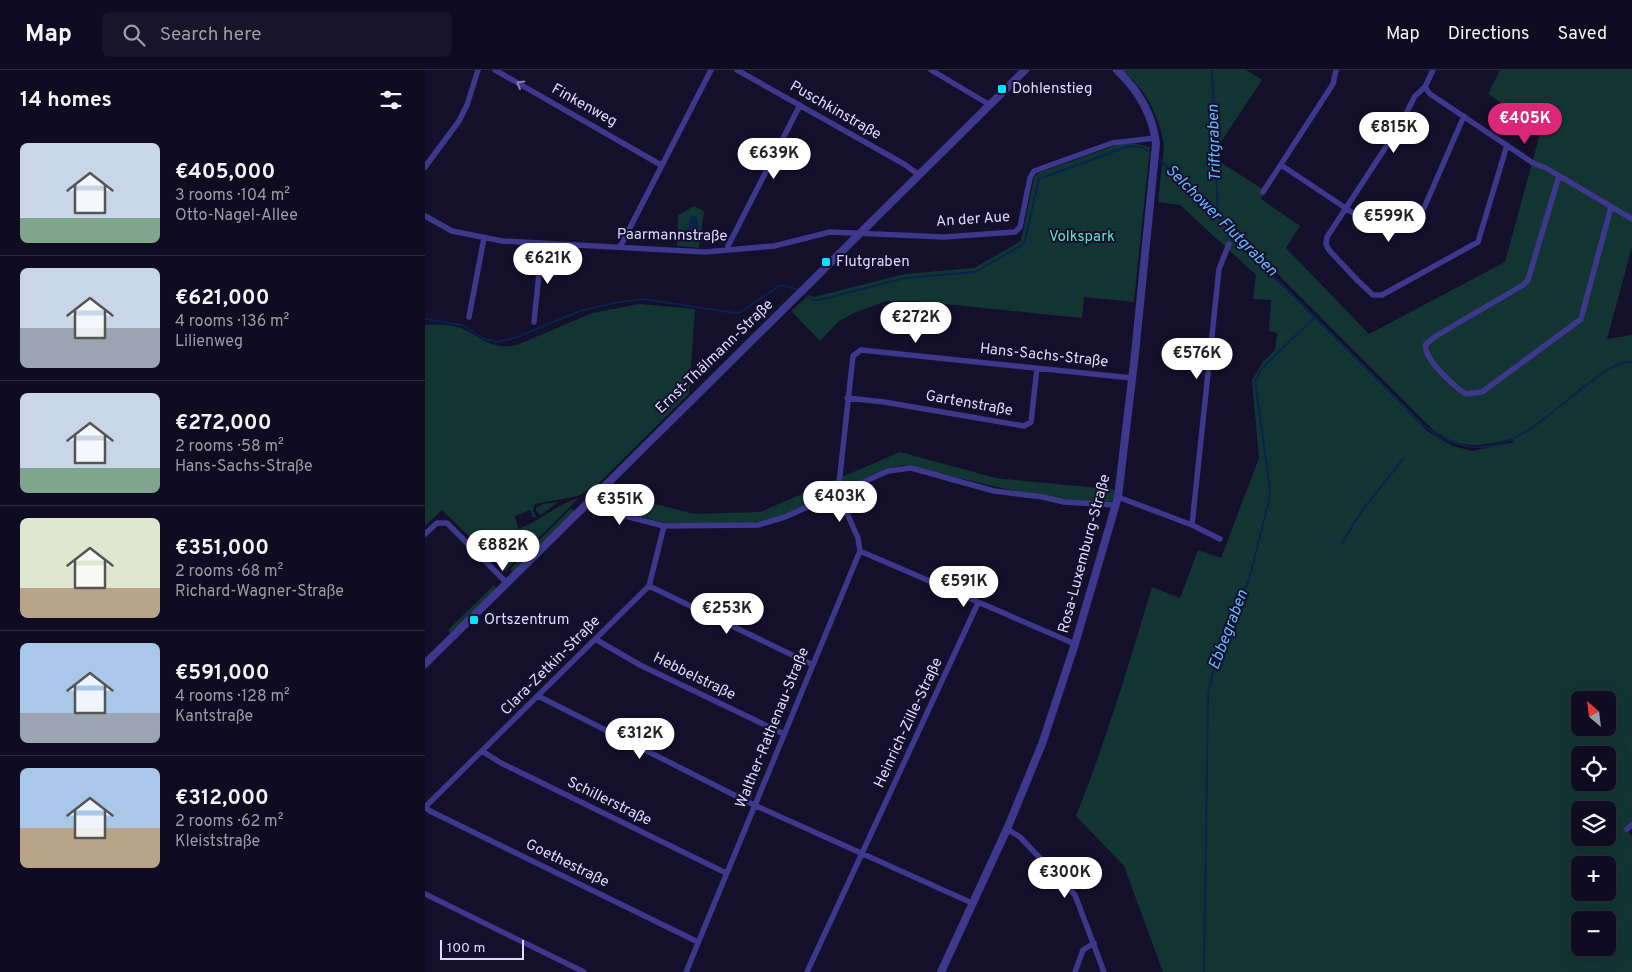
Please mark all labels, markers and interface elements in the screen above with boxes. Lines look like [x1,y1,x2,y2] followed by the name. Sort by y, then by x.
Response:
[102,12,452,57] search box
[25,20,72,50] text: Map
[120,21,148,49] icon: search
[160,23,261,47] text: Search here
[1386,23,1420,46] text: Map
[1448,23,1530,46] text: Directions
[1558,23,1607,46] text: Saved
[786,77,884,145] street label: Puschkinstraße
[516,80,525,90] one-way arrow
[548,80,620,132] street label: Finkenweg
[1012,80,1092,99] place label: Dohlenstieg
[996,83,1008,95] marker: Dohlenstieg
[377,86,405,114] icon: filters
[20,87,112,114] text: 14 homes
[1490,102,1560,145] pin: €405K
[1204,104,1226,182] water label: Triftgraben
[1499,109,1551,129] text: €405K
[1359,112,1429,154] pin: €815K
[1370,118,1418,138] text: €815K
[739,138,809,180] pin: €639K
[749,144,799,164] text: €639K
[175,159,275,186] text: €405,000
[1161,161,1281,281] water label: Selchower Flutgraben
[60,163,120,223] icon: home
[175,186,290,206] text: 3 rooms · 104 m²
[1354,200,1424,243] pin: €599K
[175,206,298,226] text: Otto-Nagel-Allee
[1364,207,1414,227] text: €599K
[935,208,1011,232] street label: An der Aue
[617,226,727,246] street label: Paarmannstraße
[1049,228,1115,247] park label: Volkspark
[513,242,583,285] pin: €621K
[524,249,572,269] text: €621K
[836,253,910,272] place label: Flutgraben
[820,256,832,268] marker: Flutgraben
[175,285,270,312] text: €621,000
[60,288,120,348] icon: home
[652,296,778,418] street label: Ernst-Thälmann-Straße
[881,302,951,344] pin: €272K
[891,308,941,328] text: €272K
[175,312,289,332] text: 4 rooms · 136 m²
[175,332,243,352] text: Lilienweg
[1162,338,1232,380] pin: €576K
[979,340,1109,372] street label: Hans-Sachs-Straße
[1173,344,1221,364] text: €576K
[924,387,1014,421] street label: Gartenstraße
[175,410,272,437] text: €272,000
[60,413,120,473] icon: home
[175,437,284,457] text: 2 rooms · 58 m²
[175,457,313,477] text: Hans-Sachs-Straße
[1055,472,1115,636] street label: Rosa-Luxemburg-Straße
[805,480,875,523] pin: €403K
[585,484,655,526] pin: €351K
[814,487,866,507] text: €403K
[596,490,644,510] text: €351K
[468,530,538,572] pin: €882K
[175,535,269,562] text: €351,000
[477,536,529,556] text: €882K
[60,538,120,598] icon: home
[175,562,283,582] text: 2 rooms · 68 m²
[929,566,999,608] pin: €591K
[940,572,988,592] text: €591K
[175,582,344,602] text: Richard-Wagner-Straße
[1205,587,1253,673] water label: Ebbegraben
[692,592,762,635] pin: €253K
[702,599,752,619] text: €253K
[484,611,569,630] place label: Ortszentrum
[497,612,605,720] street label: Clara-Zetkin-Straße
[468,614,480,626] marker: Ortszentrum
[732,645,814,811] street label: Walther-Rathenau-Straße
[650,649,738,705] street label: Hebbelstraße
[870,655,948,791] street label: Heinrich-Zille-Straße
[175,660,270,687] text: €591,000
[60,663,120,723] icon: home
[175,687,290,707] text: 4 rooms · 128 m²
[1571,691,1616,736] north arrow
[1571,691,1616,956] map controls
[175,707,253,727] text: Kantstraße
[605,718,675,760] pin: €312K
[616,724,664,744] text: €312K
[1571,746,1616,791] button: locate
[564,773,654,831] street label: Schillerstraße
[175,785,269,812] text: €312,000
[60,788,120,848] icon: home
[1571,801,1616,846] button: layers
[175,812,283,832] text: 2 rooms · 62 m²
[175,832,260,852] text: Kleiststraße
[522,836,612,892] street label: Goethestraße
[1030,856,1100,899] pin: €300K
[1571,856,1616,901] button: +
[1039,863,1091,883] text: €300K
[1571,911,1616,956] button: −
[440,937,524,960] scale bar
[447,940,485,957] text: 100 m

